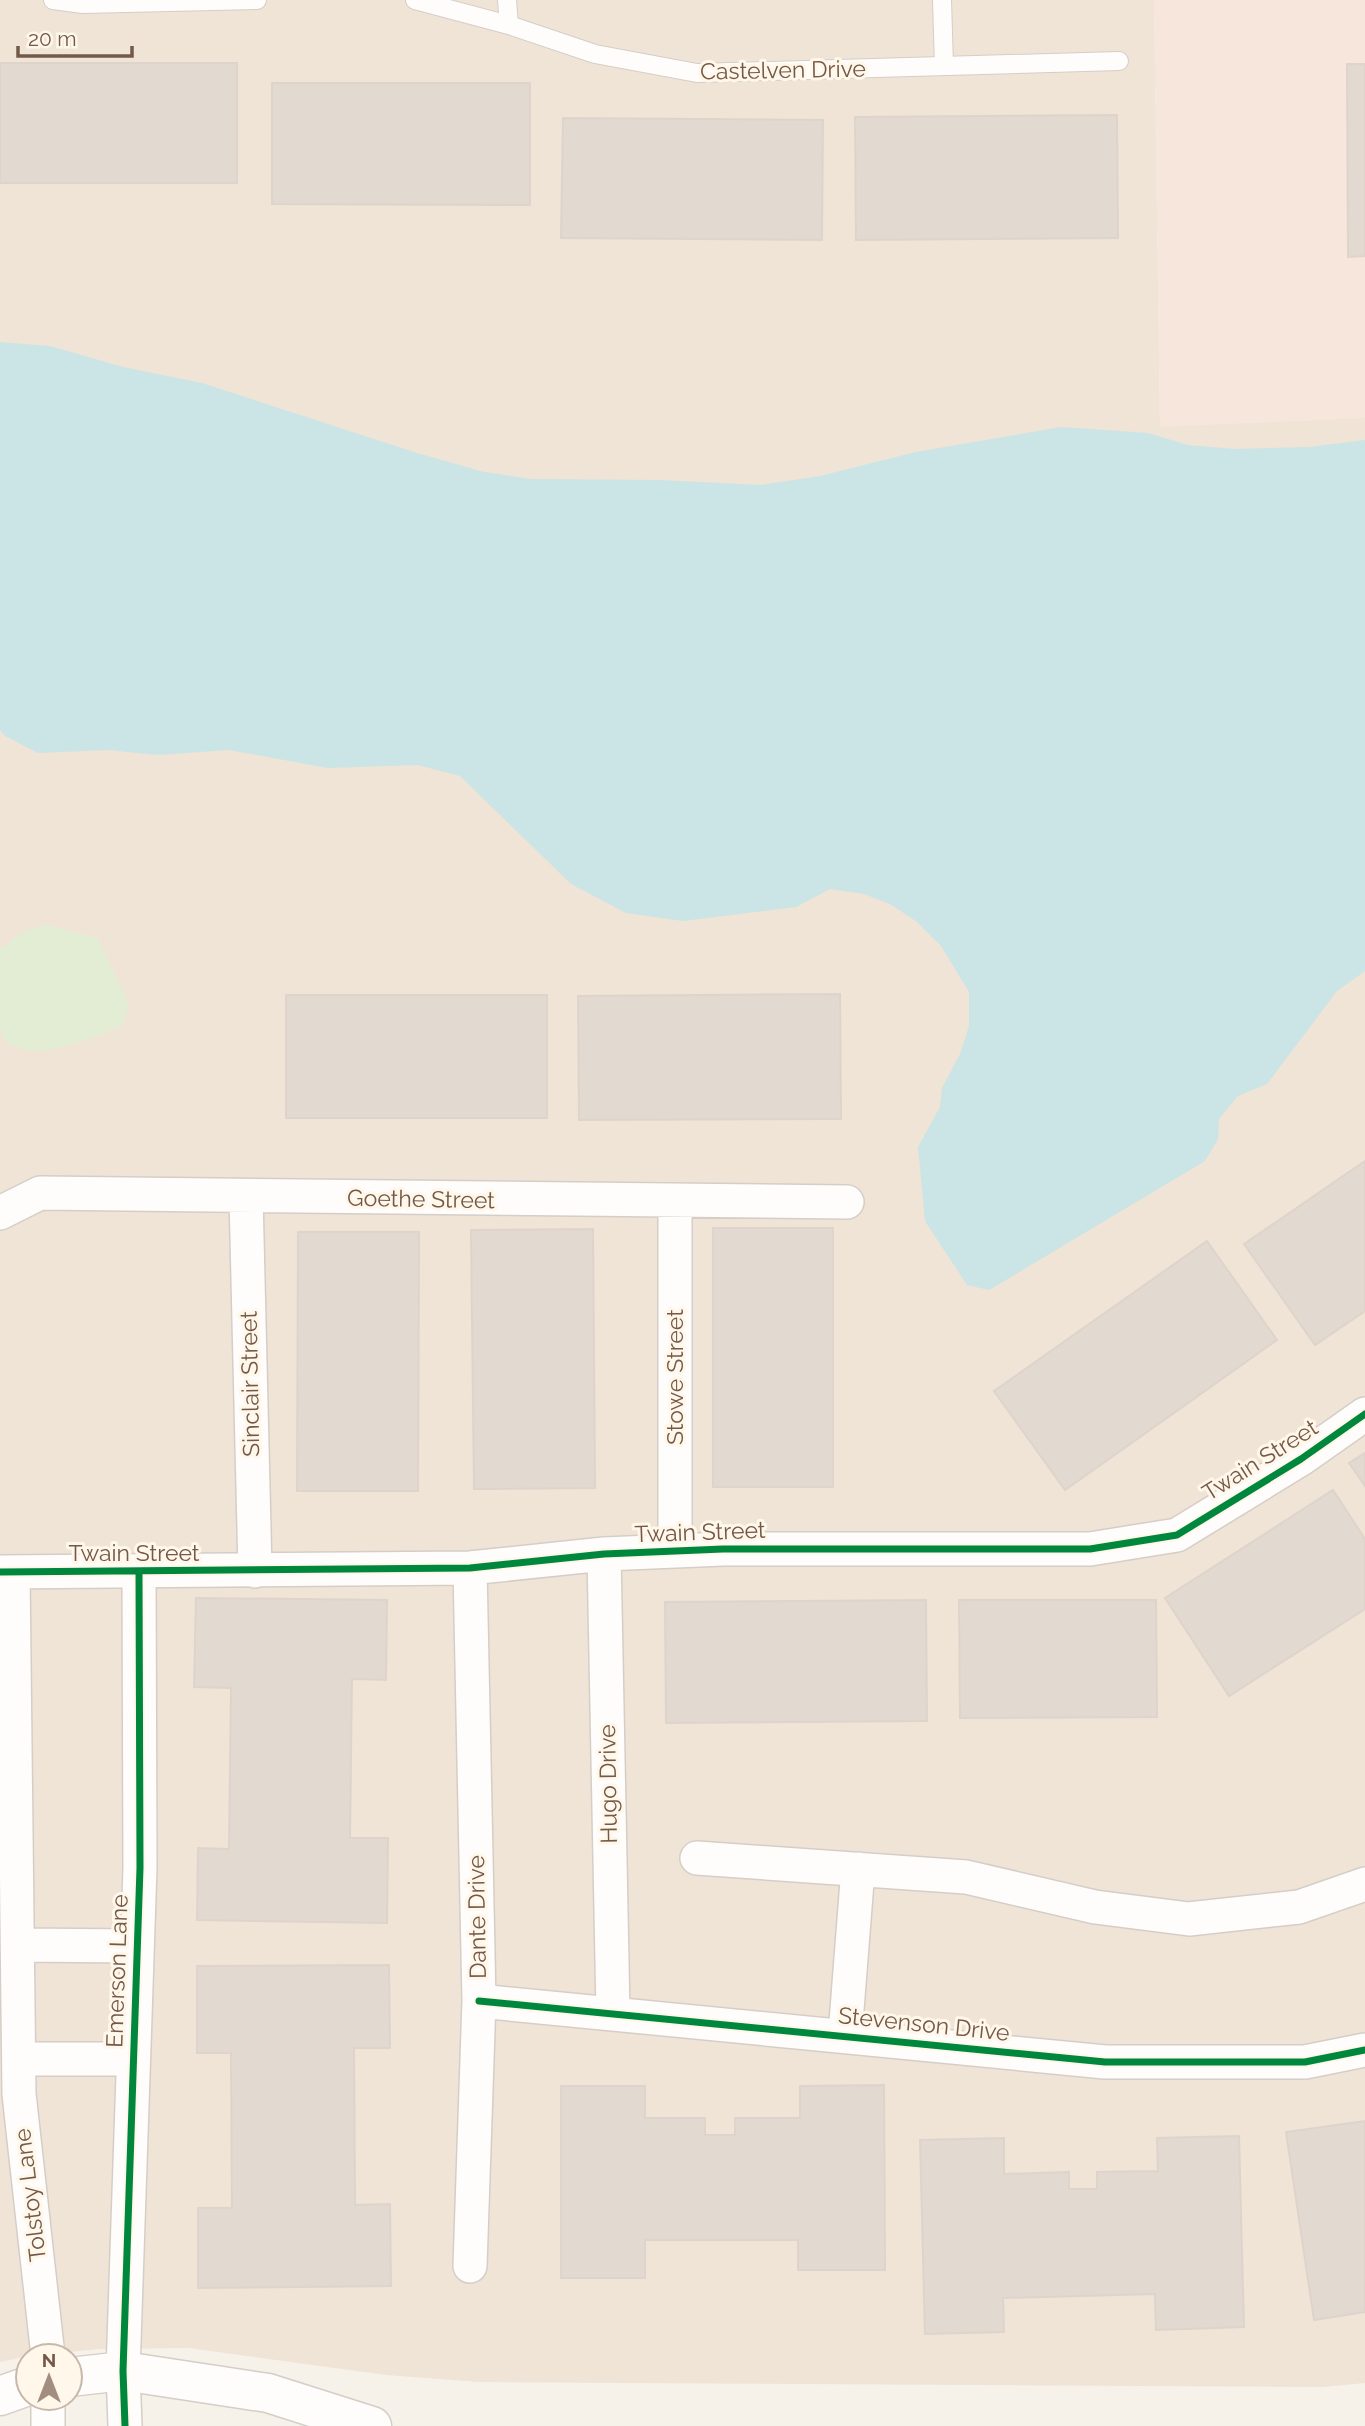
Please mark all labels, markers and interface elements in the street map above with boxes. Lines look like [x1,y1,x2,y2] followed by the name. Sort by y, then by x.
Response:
[18,14,131,58] scale bar
[28,26,76,51] text: 20 m
[700,55,866,84] street label: Castelven Drive
[347,1184,495,1213] street label: Goethe Street
[661,1309,688,1445] street label: Stowe Street
[235,1310,264,1457] street label: Sinclair Street
[1197,1413,1323,1506] street label: Twain Street
[634,1516,766,1547] street label: Twain Street
[68,1539,200,1566] street label: Twain Street
[593,1724,622,1844] street label: Hugo Drive
[462,1855,491,1979] street label: Dante Drive
[100,1894,133,2048] street label: Emerson Lane
[837,2001,1011,2046] street label: Stevenson Drive
[8,2127,51,2263] street label: Tolstoy Lane
[14,2342,84,2412] north arrow
[42,2349,56,2371] text: N

